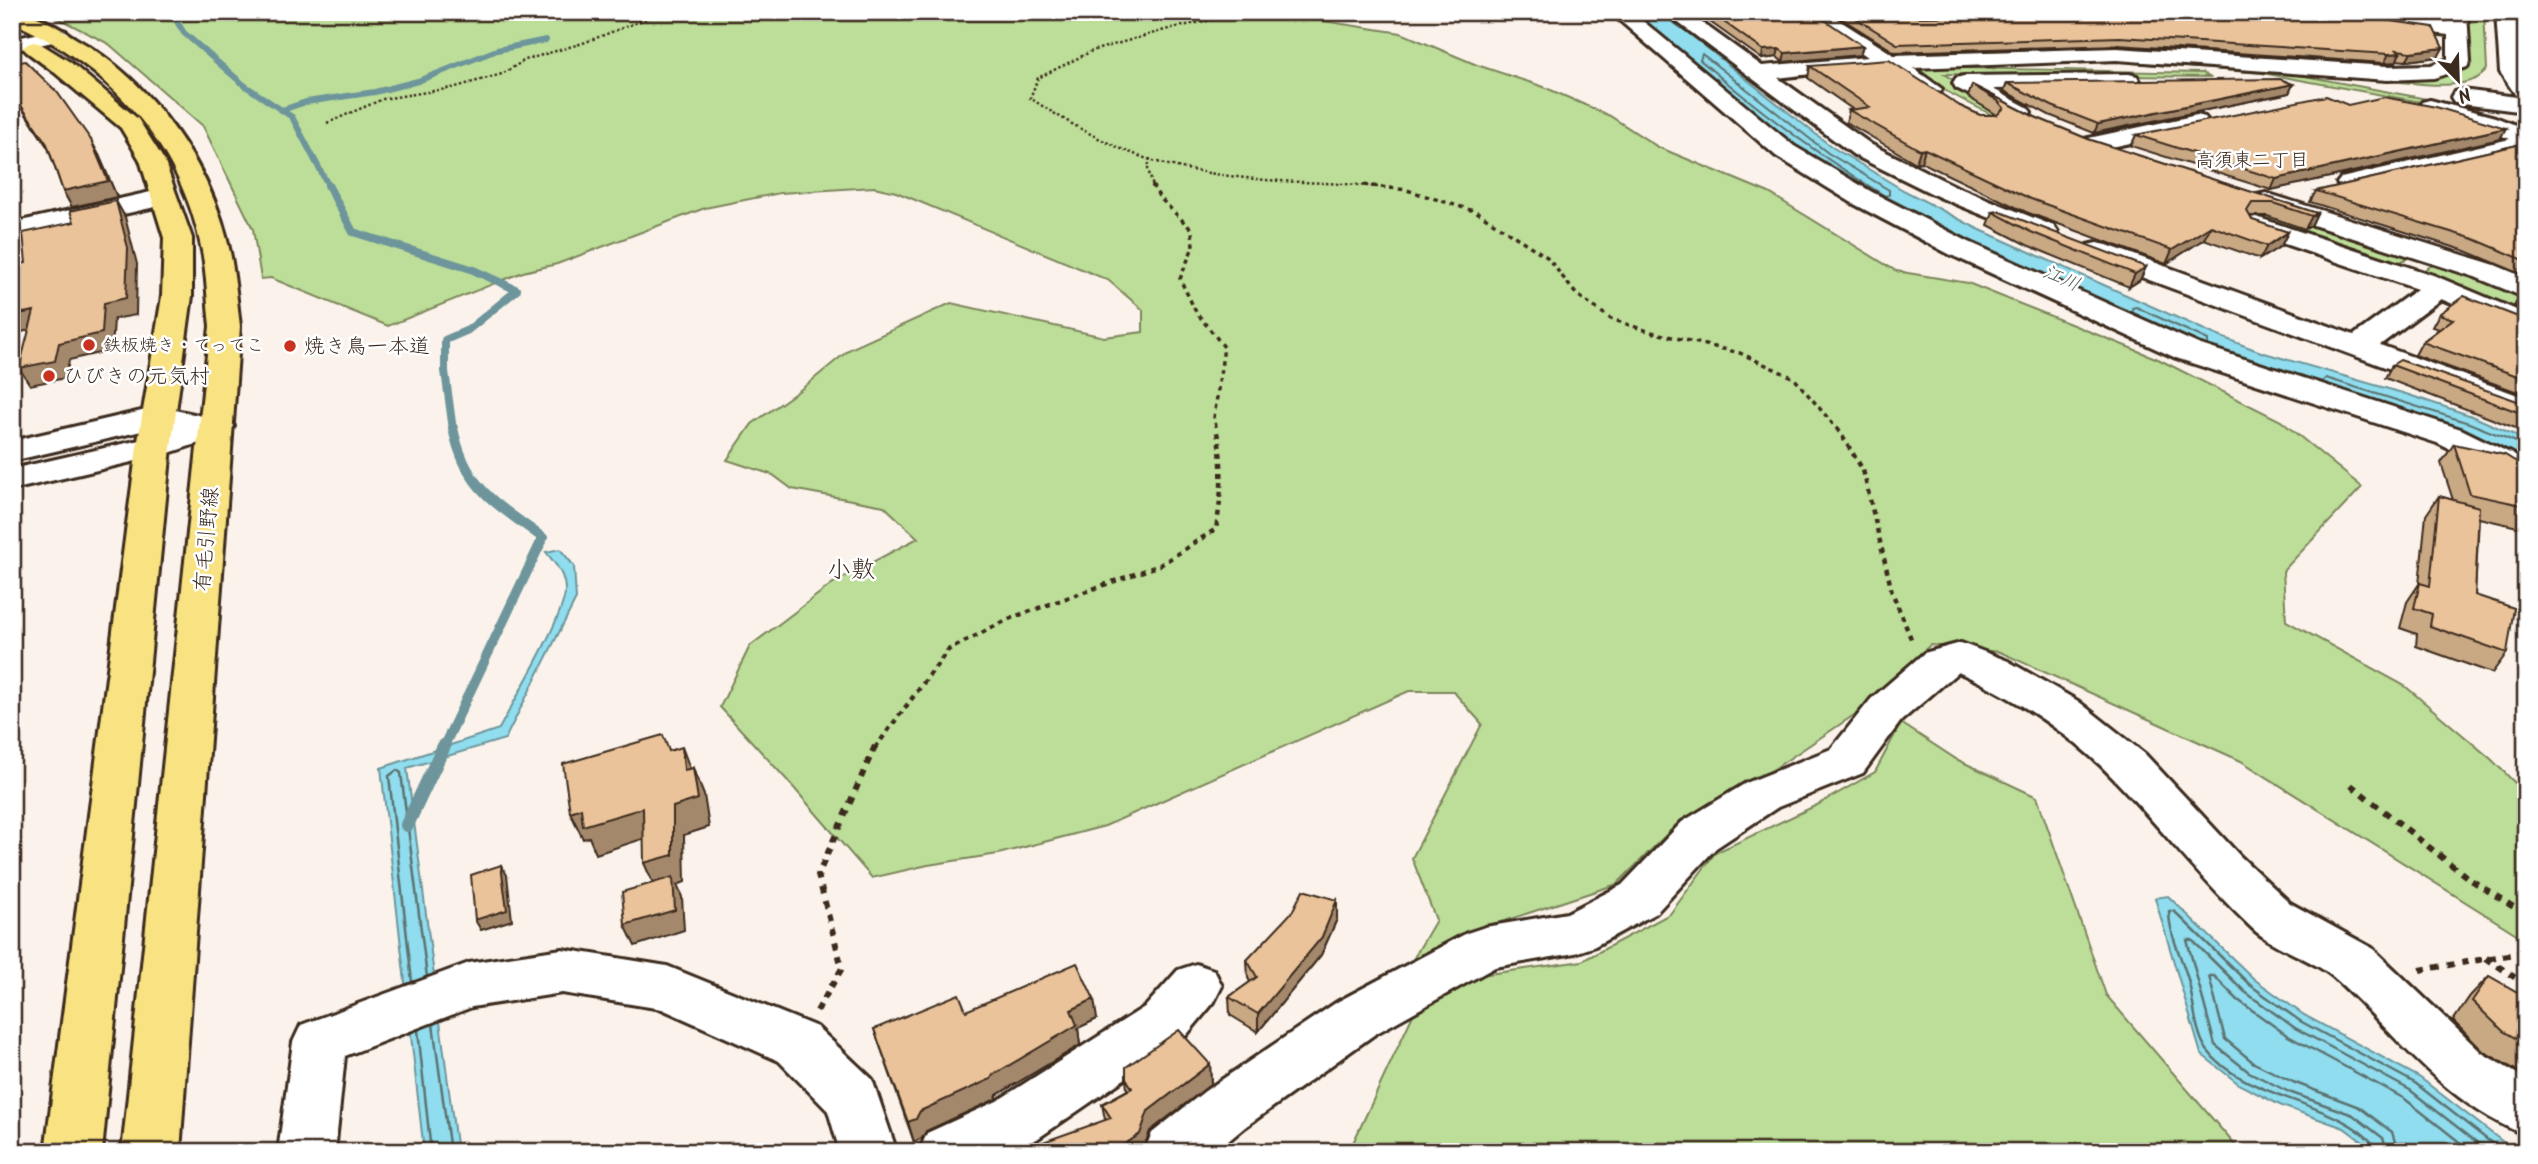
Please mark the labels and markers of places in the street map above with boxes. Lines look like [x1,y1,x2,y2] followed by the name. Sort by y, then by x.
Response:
[304,331,430,364] place label: 焼き鳥一本道
[103,332,264,361] place label: 鉄板焼き・てってこ
[81,337,97,353] marker: 鉄板焼き・てってこ
[282,338,298,354] marker: 焼き鳥一本道
[63,361,210,394] place label: ひびきの元気村
[41,368,57,384] marker: ひびきの元気村

